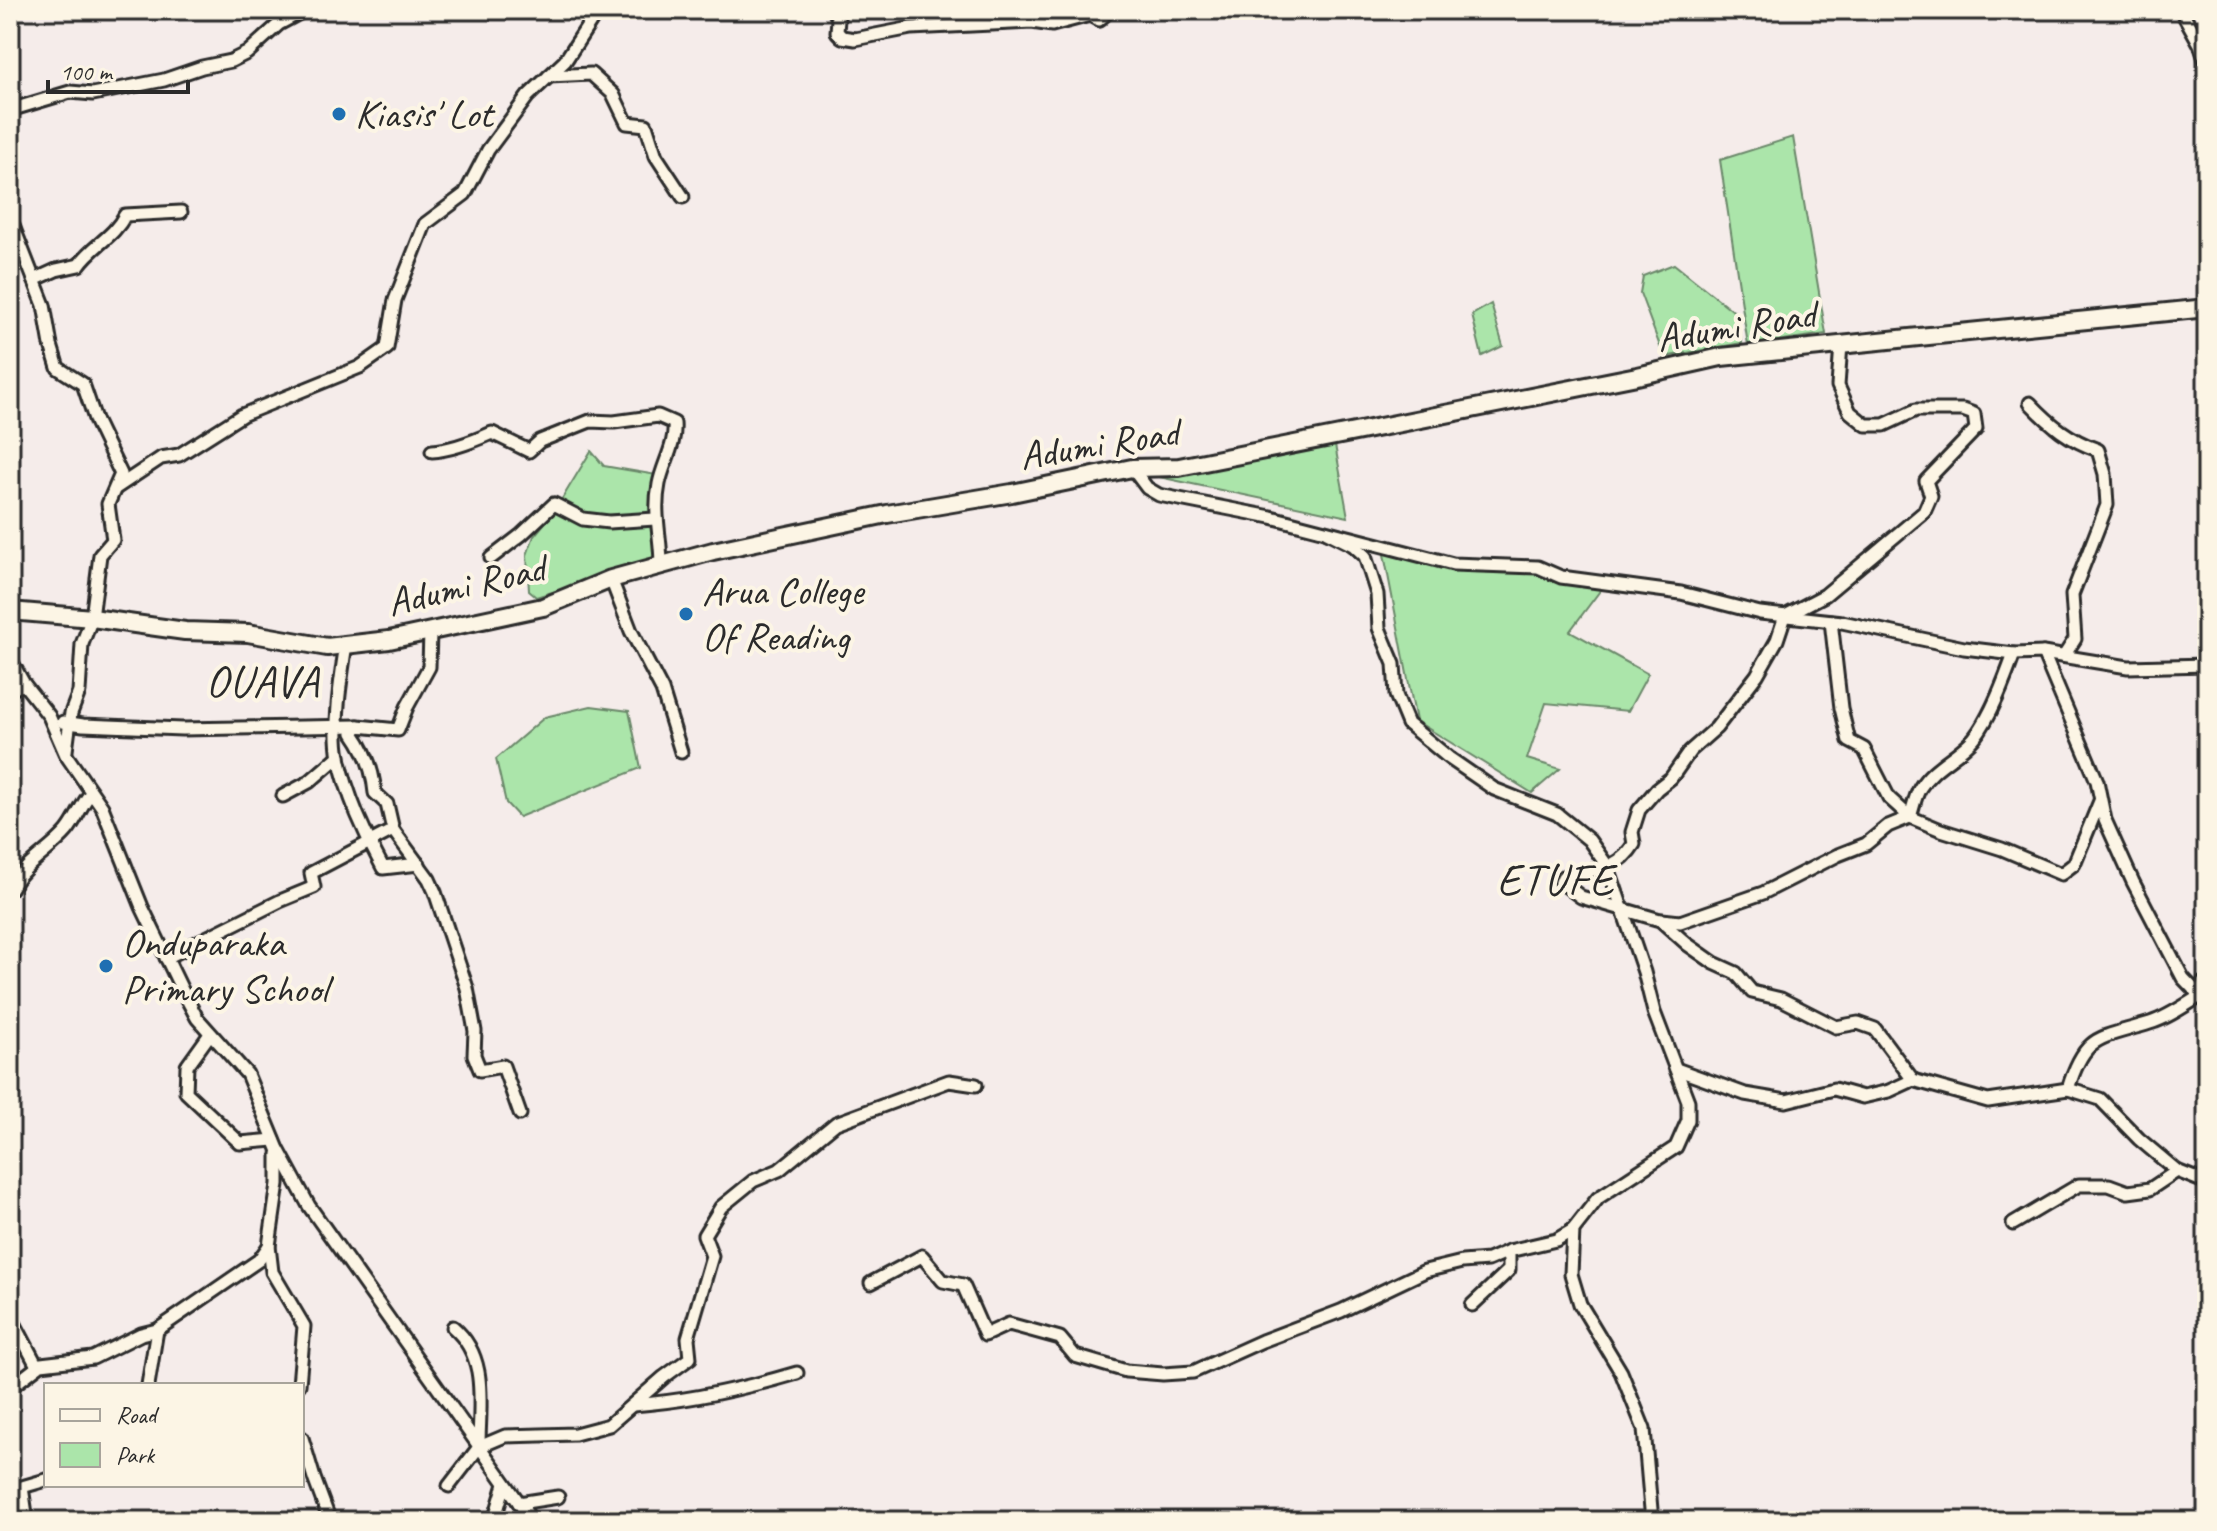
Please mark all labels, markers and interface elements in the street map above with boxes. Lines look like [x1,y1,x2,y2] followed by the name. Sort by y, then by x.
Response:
[48,44,188,94] scale bar
[60,57,114,87] text: 100 m
[355,89,496,139] place label: Kiasis' Lot
[330,105,348,123] marker: Kiasis' Lot
[1653,288,1824,363] street label: Adumi Road
[1016,406,1187,481] street label: Adumi Road
[382,541,555,627] street label: Adumi Road
[702,566,866,662] place label: Arua College Of Reading
[677,605,695,623] marker: Arua College Of Reading
[206,654,320,709] district label: OUAVA
[1497,852,1619,907] district label: ETUFE
[122,918,335,1014] place label: Onduparaka Primary School
[97,957,115,975] marker: Onduparaka Primary School
[44,1383,304,1487] legend
[116,1400,160,1430] text: Road
[116,1440,156,1470] text: Park

